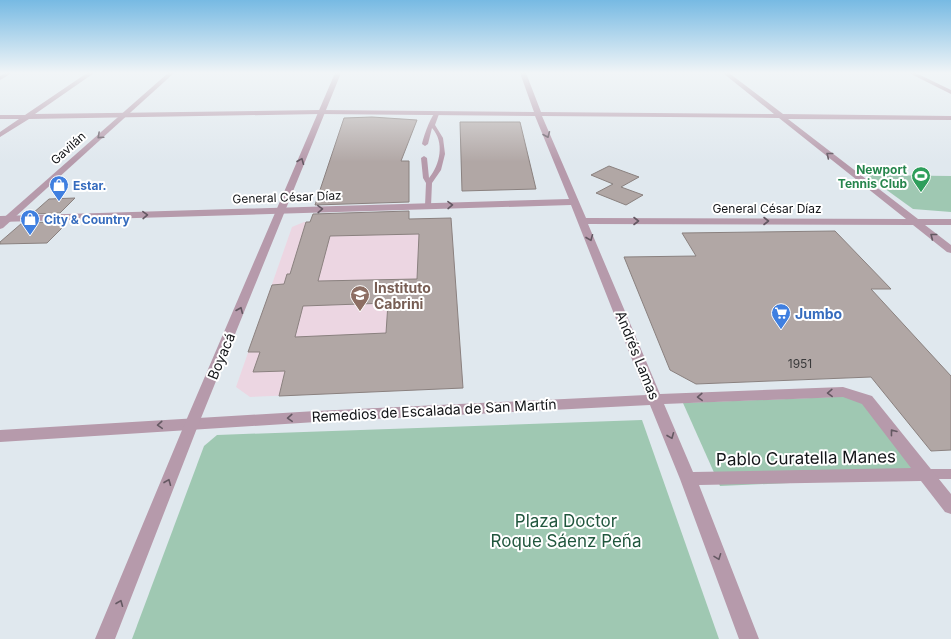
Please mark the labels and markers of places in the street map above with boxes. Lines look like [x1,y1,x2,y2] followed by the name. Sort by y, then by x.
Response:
[838,162,908,191] place label: Newport Tennis Club
[910,165,932,193] sports icon: Newport Tennis Club
[48,174,70,202] shop icon: Estar.
[73,178,107,193] place label: Estar.
[19,208,41,236] shop icon: City & Country
[44,212,130,227] place label: City & Country
[374,279,431,312] place label: Instituto Cabrini
[349,284,371,312] school or university icon: Instituto Cabrini
[770,302,792,330] supermarket icon: Jumbo
[795,305,843,322] place label: Jumbo

